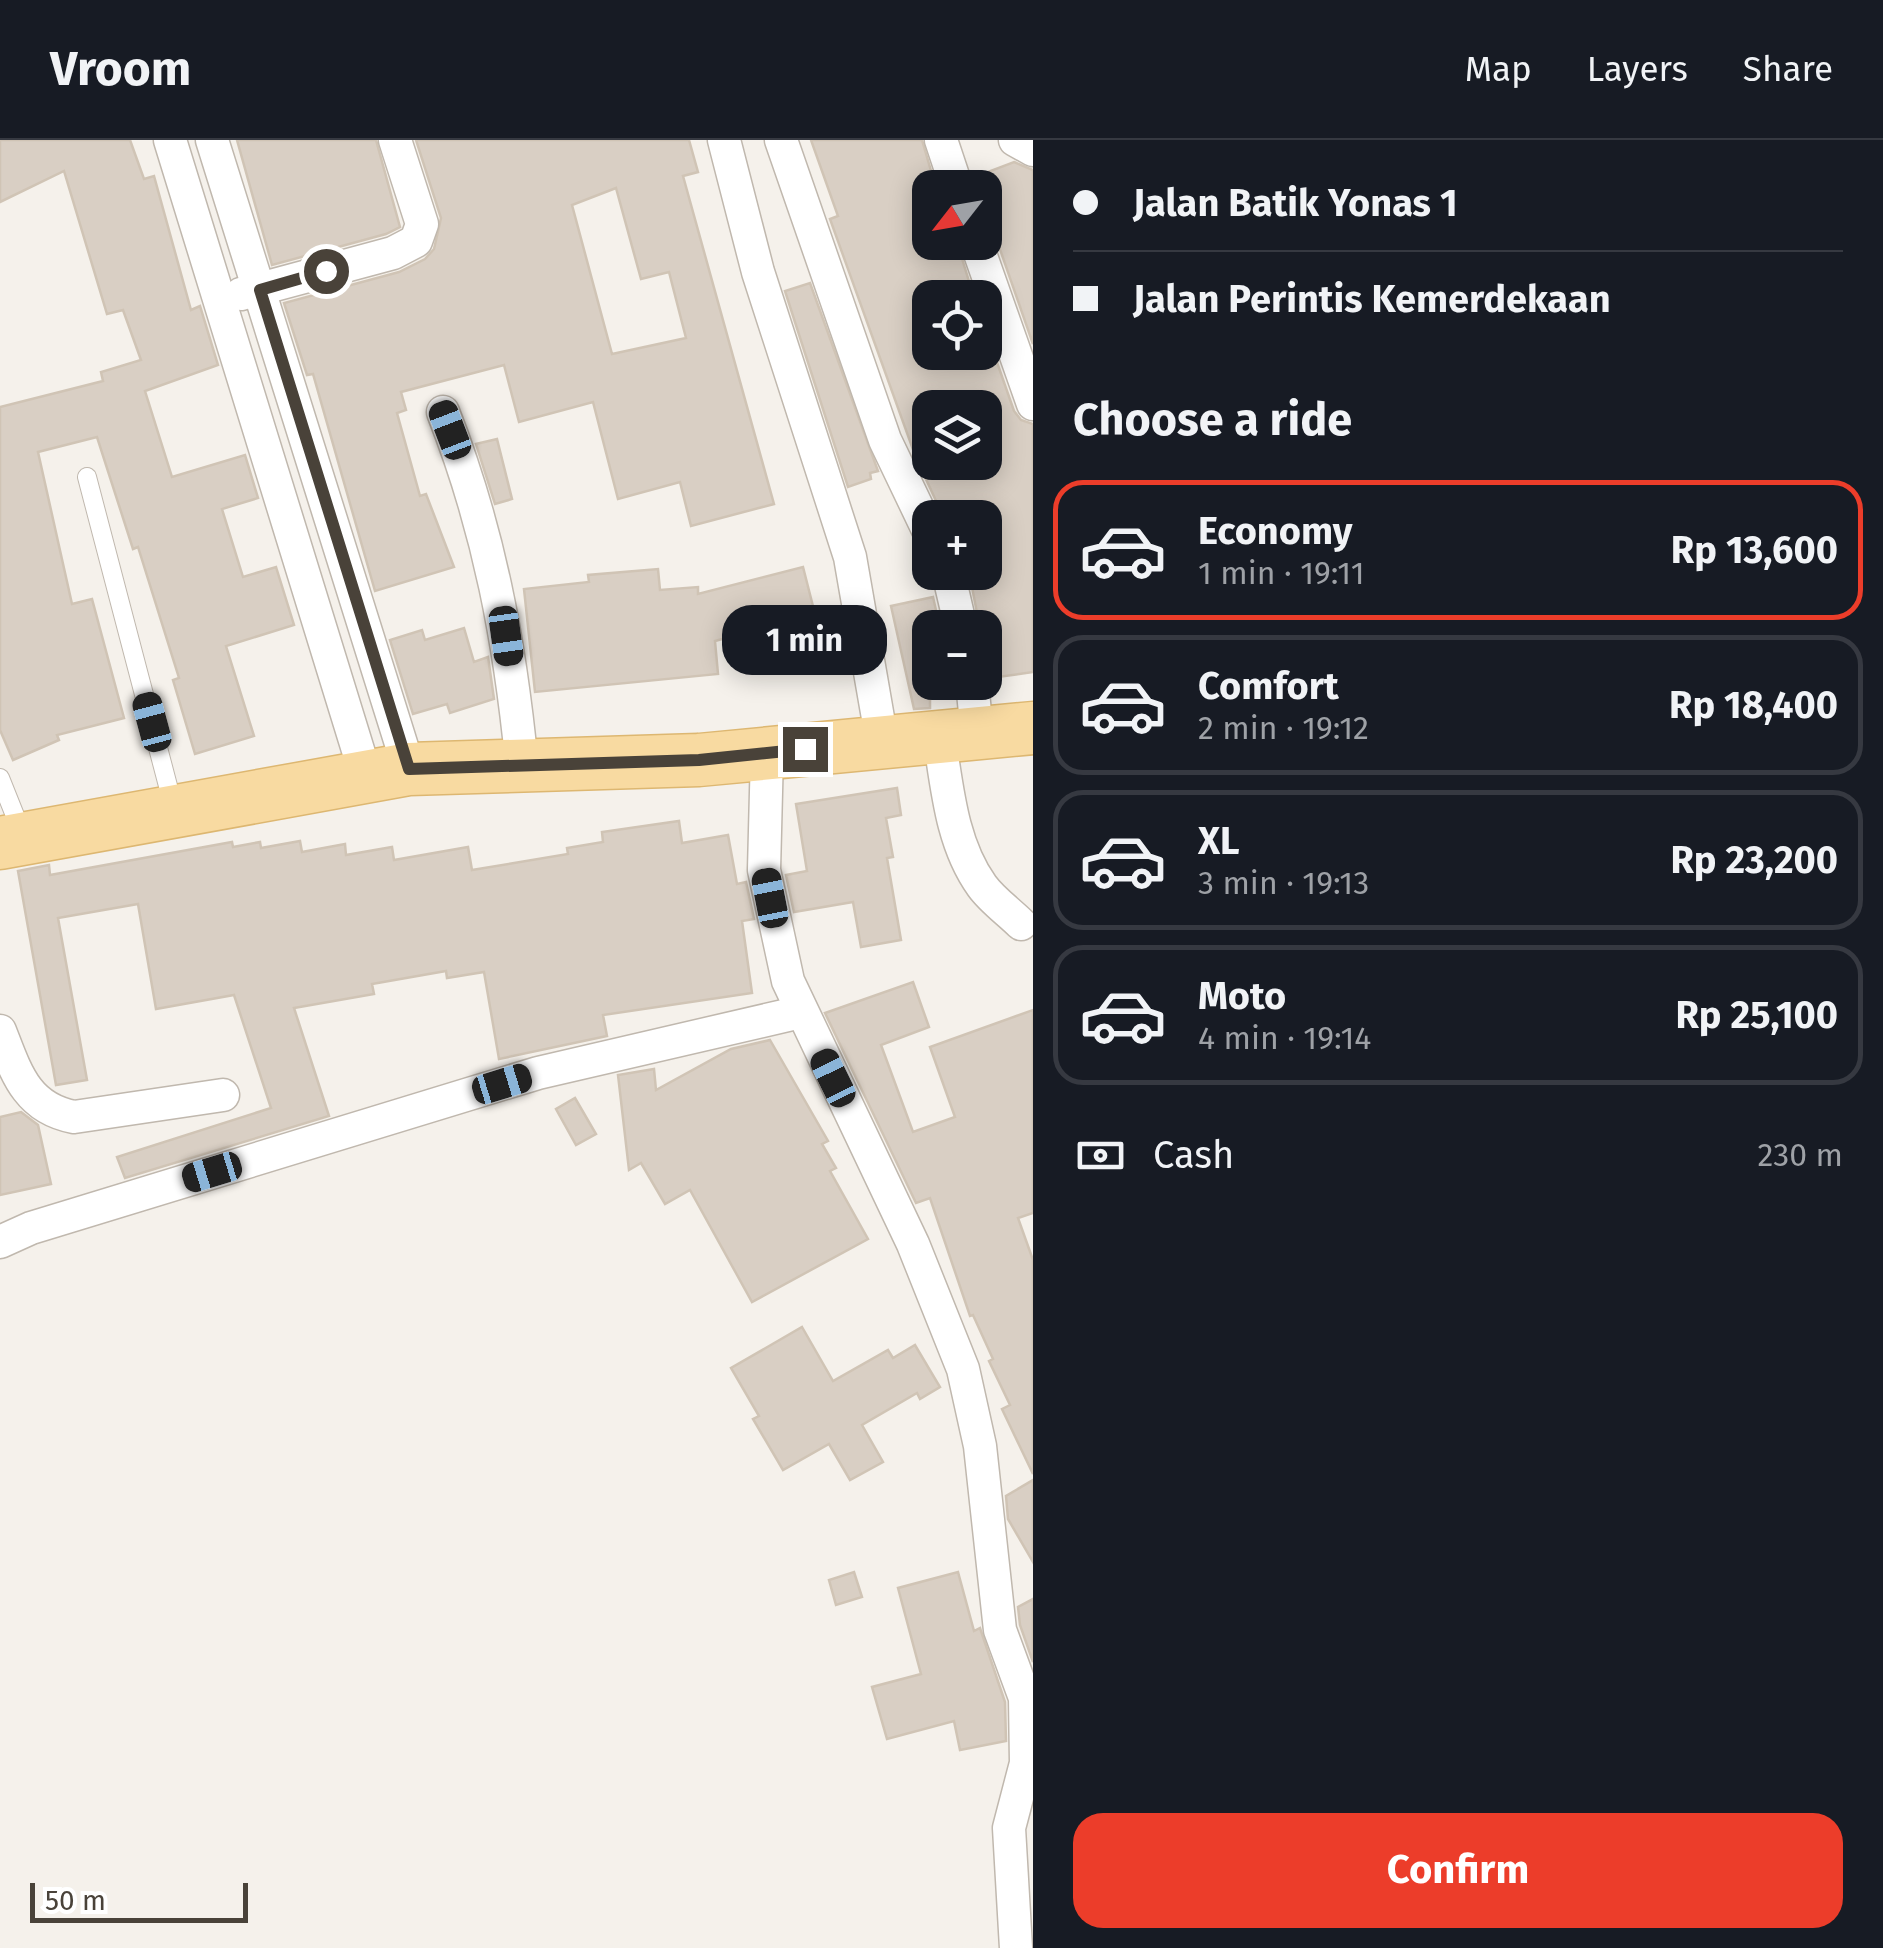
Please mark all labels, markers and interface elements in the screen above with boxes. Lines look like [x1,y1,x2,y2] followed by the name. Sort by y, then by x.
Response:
[50,40,191,98] text: Vroom
[1465,48,1532,90] text: Map
[1587,48,1688,90] text: Layers
[1743,48,1833,90] text: Share
[912,170,1002,260] north arrow
[912,170,1002,700] map controls
[1133,180,1458,226] text: Jalan Batik Yonas 1
[304,249,349,294] route start
[1133,276,1611,322] text: Jalan Perintis Kemerdekaan
[912,280,1002,370] button: locate
[912,390,1002,480] button: layers
[1073,393,1352,447] text: Choose a ride
[425,397,475,463] car
[912,500,1002,590] button: +
[1078,505,1168,595] icon: car
[1198,508,1353,554] text: Economy
[1671,527,1838,573] text: Rp 13,600
[1198,554,1365,592] text: 1 min · 19:11
[487,604,525,668] car
[722,604,888,674] callout: 1 min
[912,610,1002,700] button: −
[766,621,843,659] text: 1 min
[1078,660,1168,750] icon: car
[1198,663,1339,709] text: Comfort
[1669,682,1838,728] text: Rp 18,400
[130,689,174,755] car
[1198,709,1369,747] text: 2 min · 19:12
[783,727,828,772] route end
[1078,815,1168,905] icon: car
[1198,818,1240,864] text: XL
[1670,837,1838,883] text: Rp 23,200
[1198,864,1369,902] text: 3 min · 19:13
[750,866,790,930] car
[1078,970,1168,1060] icon: car
[1198,973,1286,1019] text: Moto
[1675,992,1838,1038] text: Rp 25,100
[1198,1019,1371,1057] text: 4 min · 19:14
[806,1044,860,1112] car
[469,1061,535,1107] car
[1073,1128,1128,1183] icon: cash
[1153,1132,1234,1178] text: Cash
[1758,1136,1843,1174] text: 230 m
[179,1149,245,1195] car
[1073,1813,1843,1928] button: Confirm
[30,1878,248,1922] scale bar
[45,1884,106,1917] text: 50 m

